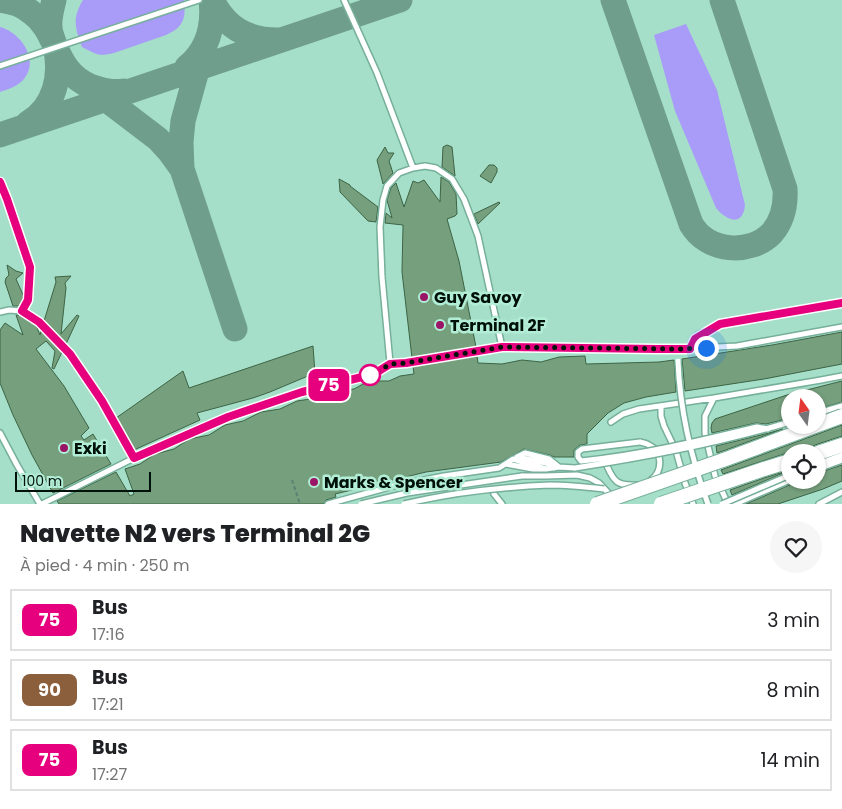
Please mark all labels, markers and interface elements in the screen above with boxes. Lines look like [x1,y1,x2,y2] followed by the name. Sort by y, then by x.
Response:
[434,286,522,309] place label: Guy Savoy
[418,291,430,303] marker: Guy Savoy
[450,314,546,337] place label: Terminal 2F
[434,319,446,331] marker: Terminal 2F
[694,336,719,361] your location
[359,364,381,386] unlabelled marker
[306,369,352,401] line badge: 75
[318,372,340,397] text: 75
[781,389,826,434] north arrow
[781,389,826,489] map controls
[74,437,107,460] place label: Exki
[58,442,70,454] marker: Exki
[781,444,826,489] button: locate
[15,469,151,492] scale bar
[22,471,62,491] text: 100 m
[324,471,463,494] place label: Marks & Spencer
[308,476,320,488] marker: Marks & Spencer
[20,517,370,550] text: Navette N2 vers Terminal 2G
[770,521,822,573] button: heart
[20,554,189,577] text: À pied · 4 min · 250 m
[92,594,128,621] text: Bus
[39,607,60,632] text: 75
[767,607,820,634] text: 3 min
[92,623,125,646] text: 17:16
[92,664,128,691] text: Bus
[38,677,61,702] text: 90
[767,677,820,704] text: 8 min
[92,693,124,716] text: 17:21
[92,734,128,761] text: Bus
[39,747,60,772] text: 75
[760,747,820,774] text: 14 min
[92,763,127,786] text: 17:27

